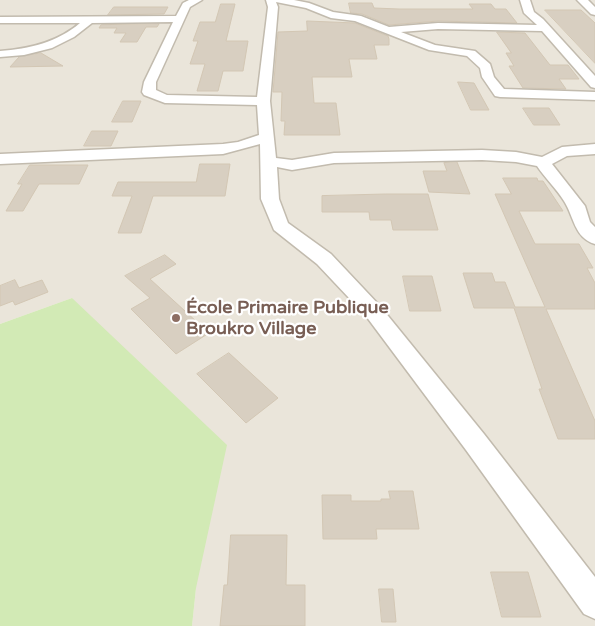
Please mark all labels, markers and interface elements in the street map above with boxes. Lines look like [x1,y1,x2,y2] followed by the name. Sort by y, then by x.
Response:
[186,297,389,340] place label: École Primaire Publique Broukro Village
[170,312,182,324] marker: École Primaire Publique Broukro Village

